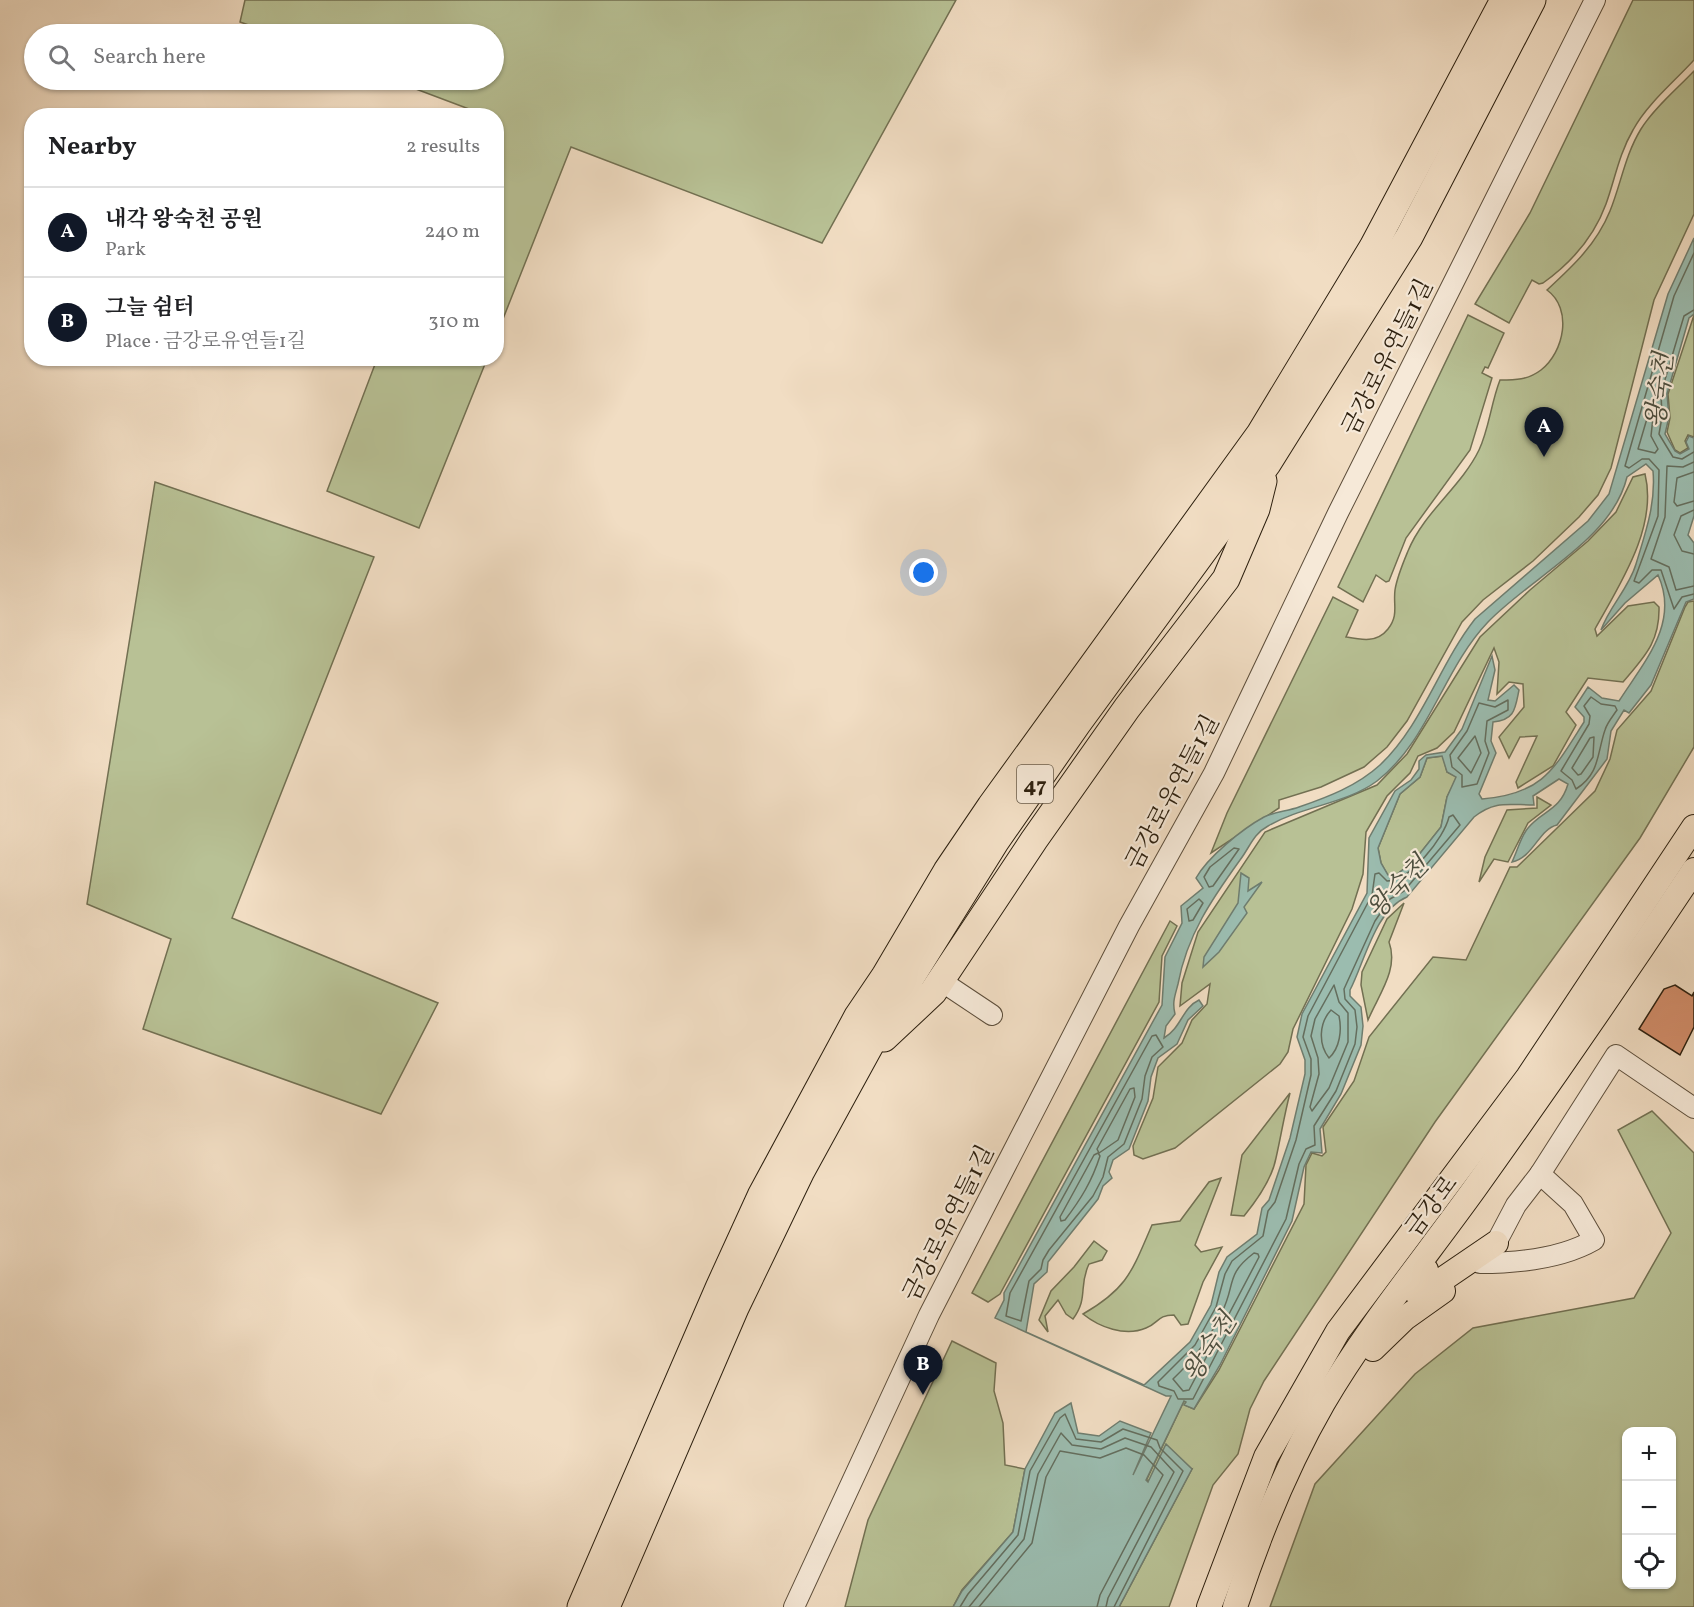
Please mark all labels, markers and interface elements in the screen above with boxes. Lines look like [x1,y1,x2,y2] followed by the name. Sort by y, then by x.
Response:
[24,24,504,90] search box
[45,41,78,74] icon: search
[93,42,206,73] text: Search here
[48,129,137,165] text: Nearby
[406,133,480,161] text: 2 results
[105,205,263,236] text: 내각 왕숙천 공원
[60,218,75,246] text: A
[425,218,480,246] text: 240 m
[105,236,146,264] text: Park
[1335,274,1443,442] street label: 금강로유연들1길
[105,293,194,324] text: 그늘 쉼터
[61,308,74,336] text: B
[428,308,480,336] text: 310 m
[105,328,306,356] text: Place · 금강로유연들1길
[1639,349,1684,430] water label: 왕숙천
[1524,408,1564,457] pin: A
[909,558,938,587] your location
[1118,709,1229,877] street label: 금강로유연들1길
[1017,765,1053,803] road number: 47
[1359,847,1439,928] water label: 왕숙천
[896,1140,1004,1308] street label: 금강로유연들1길
[1398,1169,1467,1245] street label: 금강로
[1175,1305,1247,1389] water label: 왕숙천
[904,1346,942,1395] pin: B
[1622,1427,1676,1589] map controls
[1622,1427,1676,1481] button: +
[1622,1481,1676,1535] button: −
[1622,1535,1676,1589] button: locate

